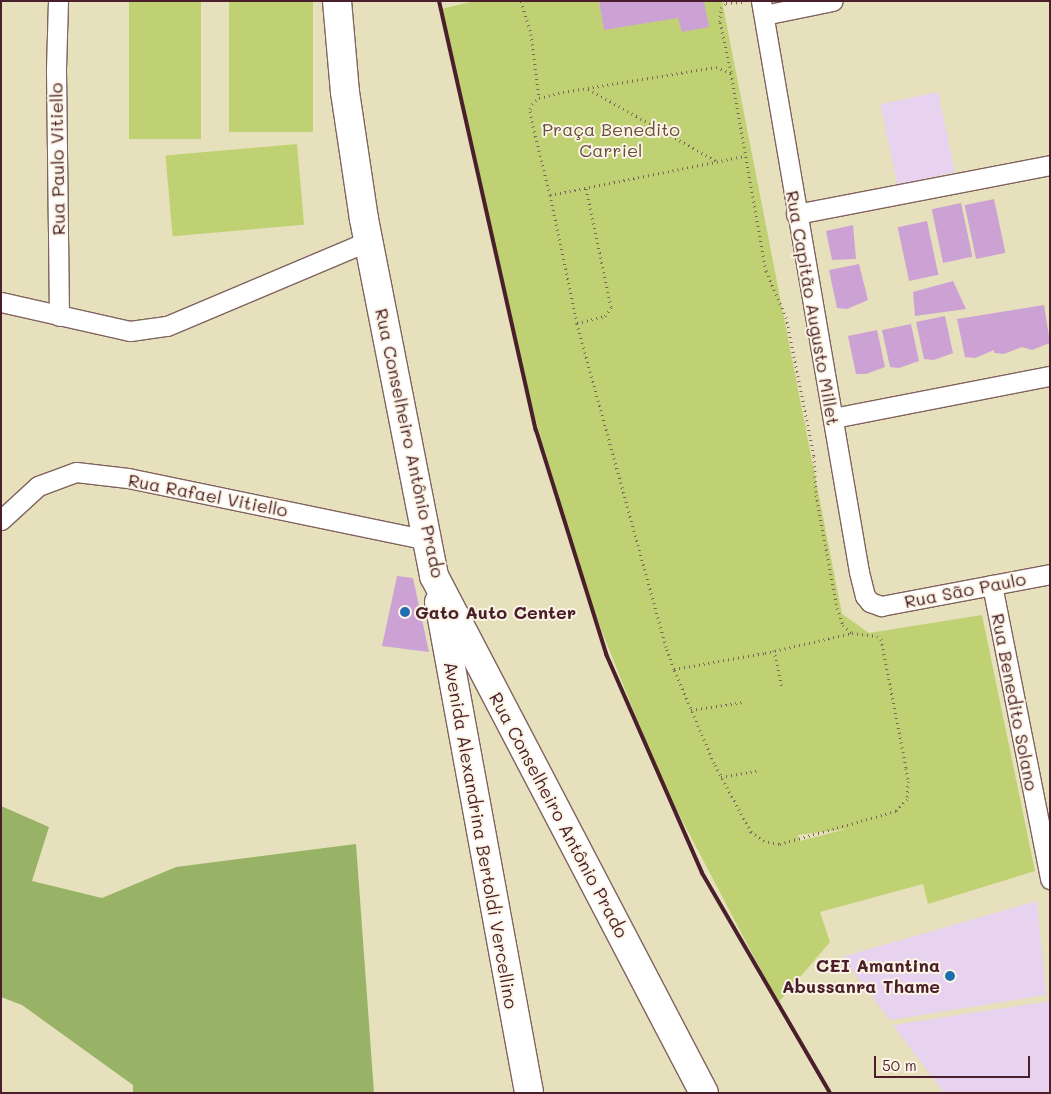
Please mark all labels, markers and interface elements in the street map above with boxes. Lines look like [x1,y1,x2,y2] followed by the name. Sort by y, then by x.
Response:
[45,82,69,236] street label: Rua Paulo Vitiello
[542,119,680,162] park label: Praça Benedito Carriel
[782,189,844,427] street label: Rua Capitão Augusto Millet
[371,306,449,580] street label: Rua Conselheiro Antônio Prado
[126,469,290,521] street label: Rua Rafael Vitiello
[902,568,1028,612] street label: Rua São Paulo
[415,601,576,623] place label: Gato Auto Center
[399,606,411,618] marker: Gato Auto Center
[987,611,1043,793] street label: Rua Benedito Solano
[440,660,522,1010] street label: Avenida Alexandrina Bertoldi Vercellino
[485,689,633,941] street label: Rua Conselheiro Antônio Prado
[782,955,940,998] place label: CEI Amantina Abussanra Thame
[944,970,956,982] marker: CEI Amantina Abussanra Thame
[876,1046,1032,1078] scale bar
[882,1055,917,1075] text: 50 m

